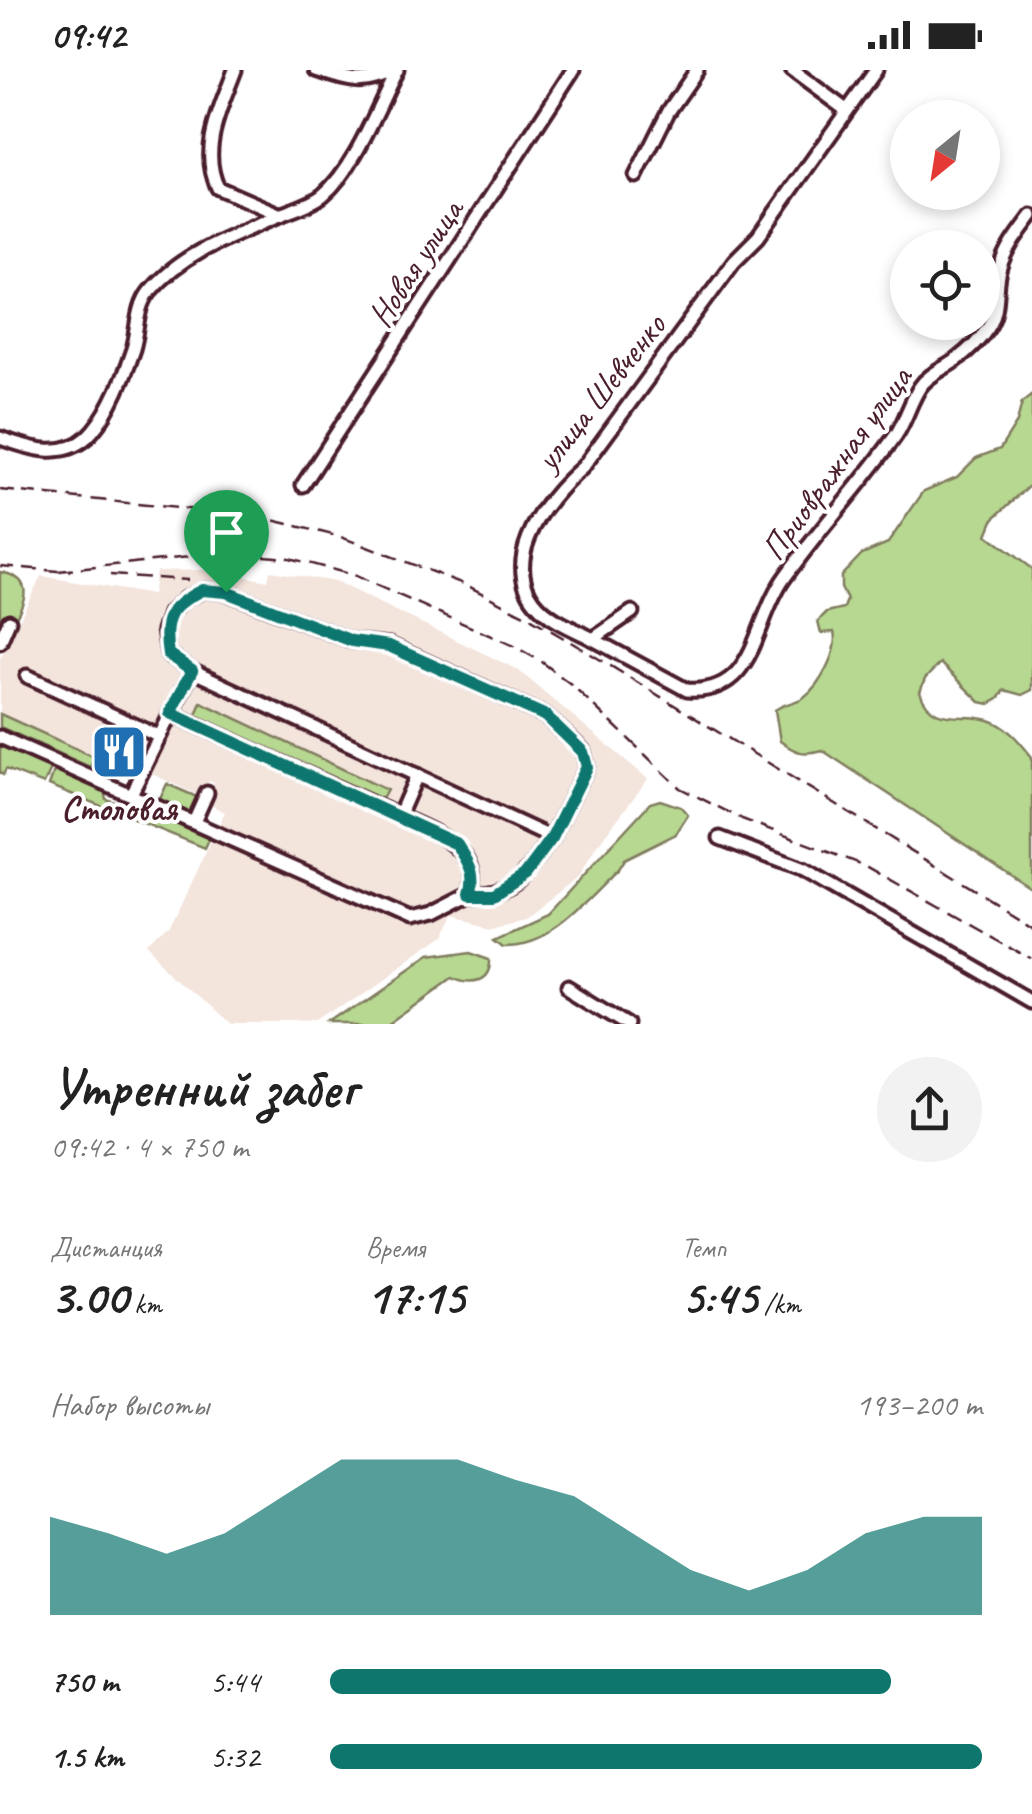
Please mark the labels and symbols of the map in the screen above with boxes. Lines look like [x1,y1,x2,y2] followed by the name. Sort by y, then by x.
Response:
[890,100,1000,210] north arrow
[358,189,475,336] street label: Новая улица
[524,303,677,481] street label: улица Шевченко
[751,356,923,569] street label: Приовражная улица
[184,490,269,593] pin
[89,722,149,782] restaurant icon: Столовая
[61,786,179,831] place label: Столовая

